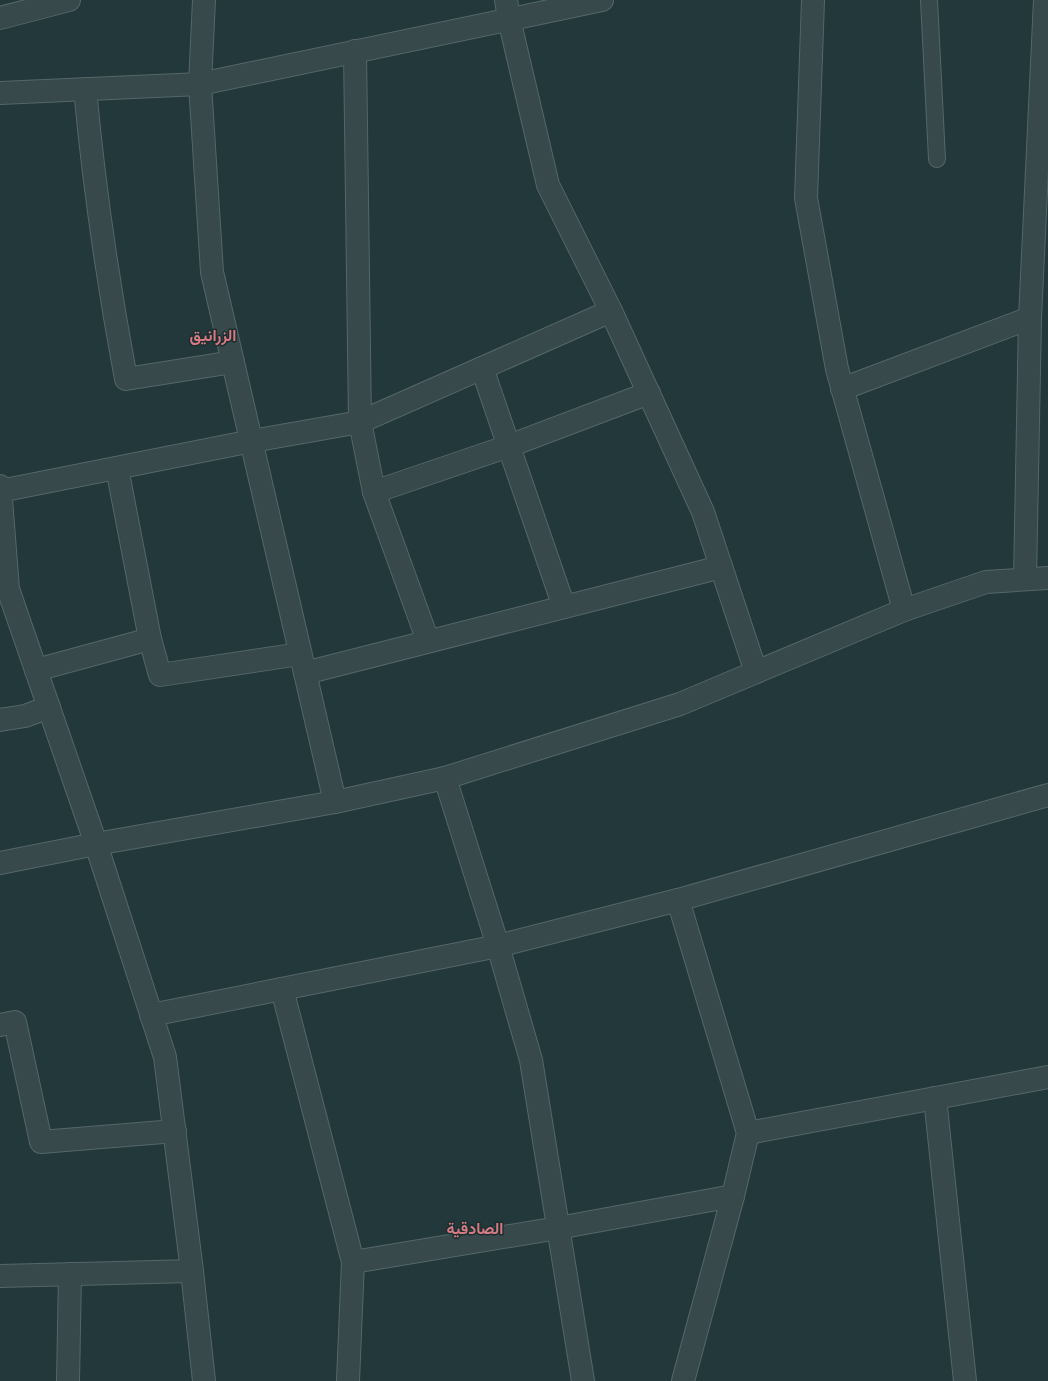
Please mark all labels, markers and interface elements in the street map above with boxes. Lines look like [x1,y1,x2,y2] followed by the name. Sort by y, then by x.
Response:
[190,325,236,347] district label: الزرانيق
[447,1218,503,1240] district label: الصادقية

